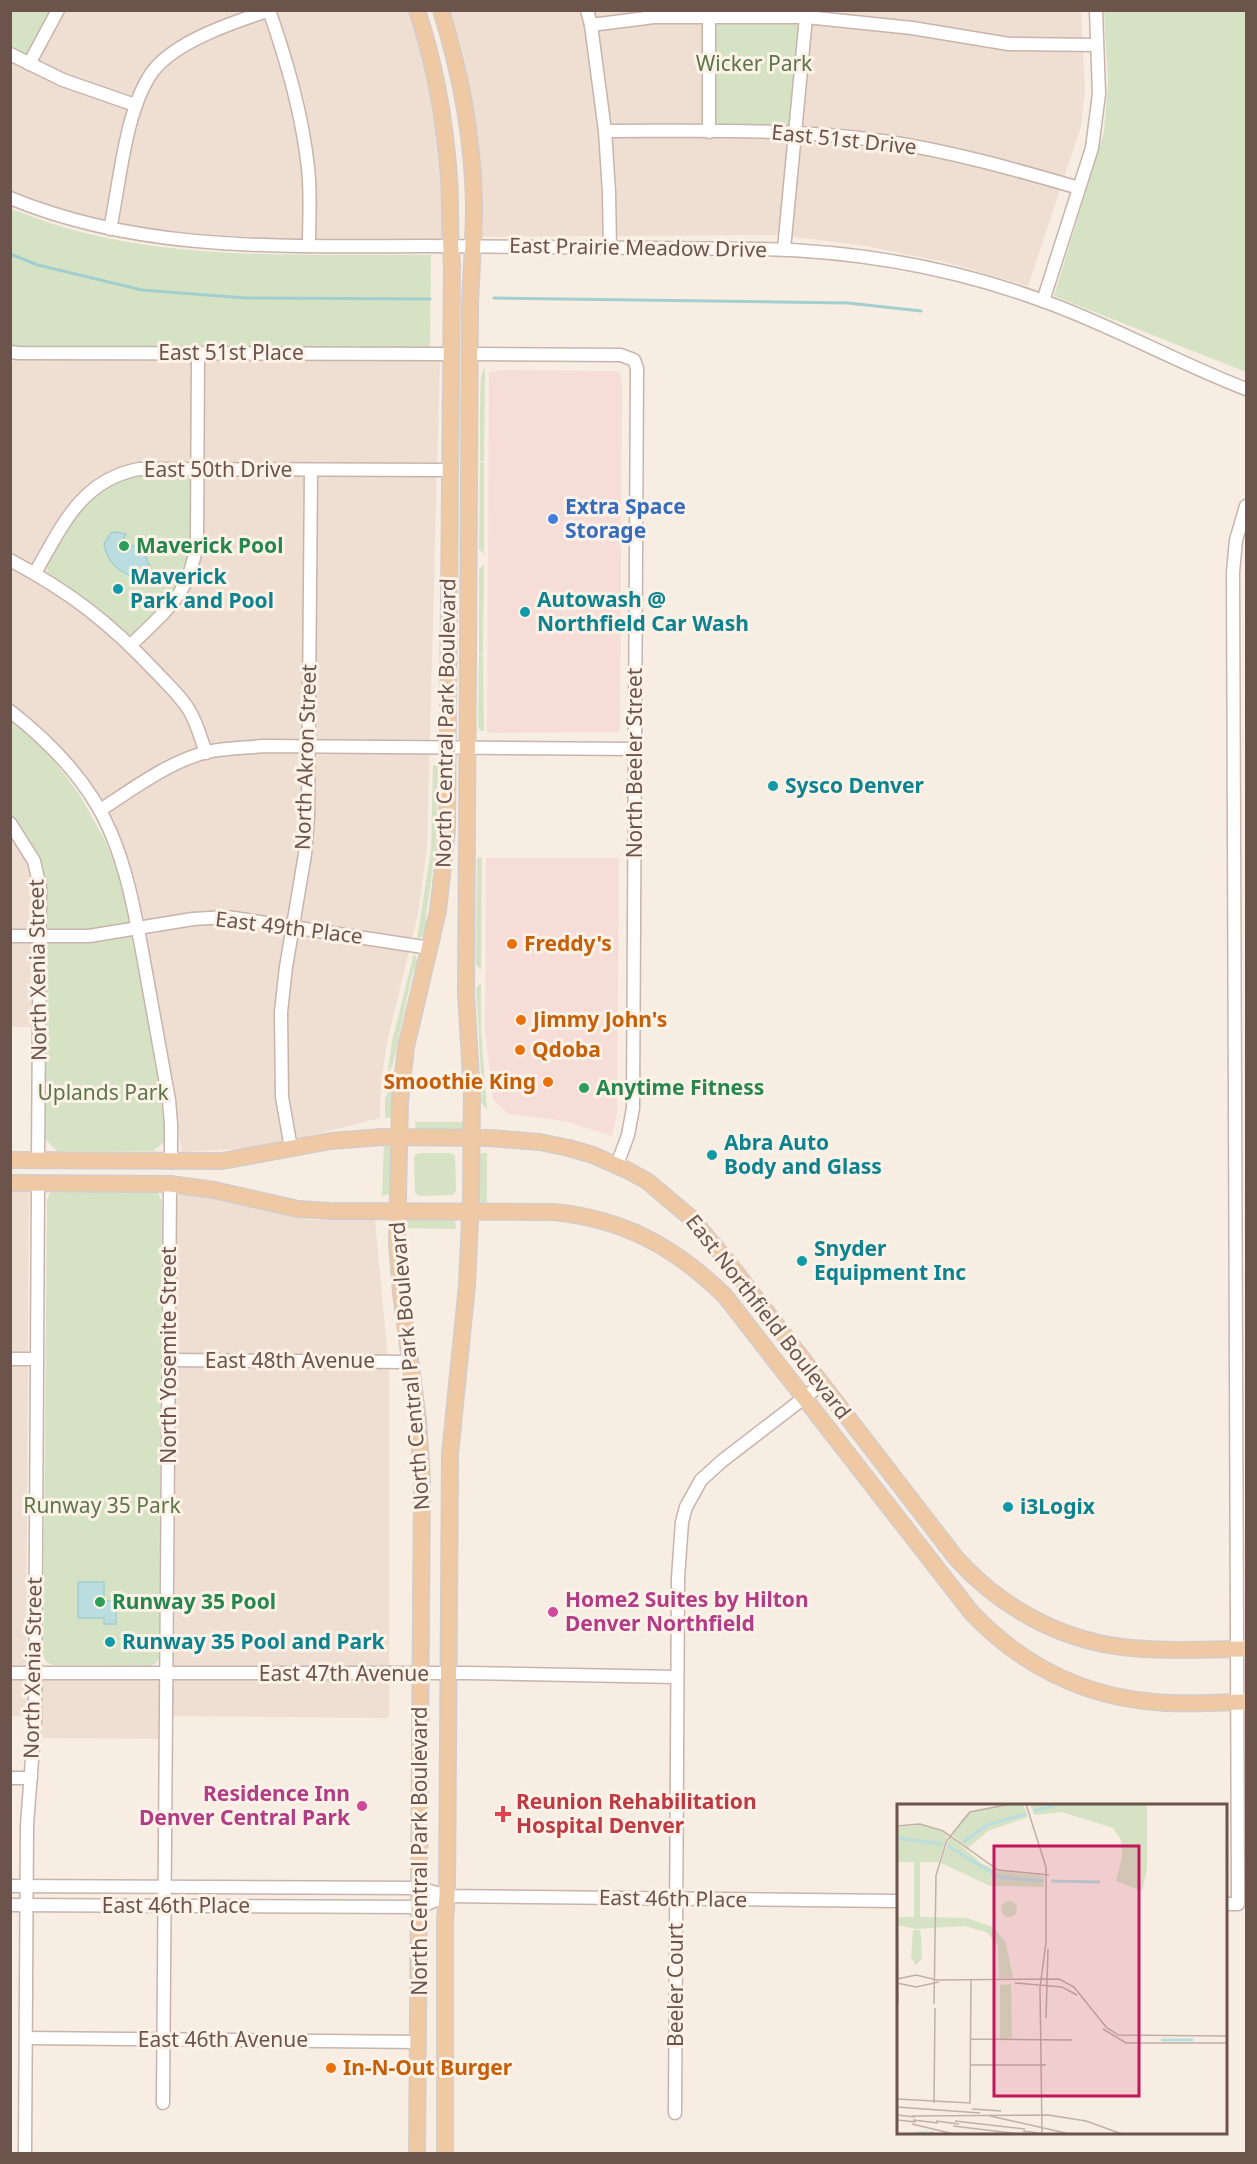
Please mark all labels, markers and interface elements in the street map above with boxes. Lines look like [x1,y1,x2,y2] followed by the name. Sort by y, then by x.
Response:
[696,49,813,77] park label: Wicker Park
[770,117,918,161] street label: East 51st Drive
[509,231,767,263] street label: East Prairie Meadow Drive
[158,338,304,366] street label: East 51st Place
[144,455,292,483] street label: East 50th Drive
[565,492,686,544] place label: Extra Space Storage
[546,512,560,526] marker: Extra Space Storage
[136,531,283,559] place label: Maverick Pool
[117,539,131,553] marker: Maverick Pool
[130,562,274,614] place label: Maverick Park and Pool
[428,578,462,868] street label: North Central Park Boulevard
[111,582,125,596] marker: Maverick Park and Pool
[537,585,749,637] place label: Autowash @ Northfield Car Wash
[518,605,532,619] marker: Autowash @ Northfield Car Wash
[288,663,322,850] street label: North Akron Street
[620,667,648,858] street label: North Beeler Street
[785,771,925,799] place label: Sysco Denver
[766,779,780,793] marker: Sysco Denver
[21,878,53,1061] street label: North Xenia Street
[214,904,364,950] street label: East 49th Place
[524,929,612,957] place label: Freddy's
[505,937,519,951] marker: Freddy's
[531,1005,667,1033] place label: Jimmy John's
[514,1013,528,1027] marker: Jimmy John's
[532,1035,601,1063] place label: Qdoba
[513,1043,527,1057] marker: Qdoba
[384,1067,536,1095] place label: Smoothie King
[596,1073,764,1101] place label: Anytime Fitness
[541,1075,555,1089] marker: Smoothie King
[37,1078,169,1106] park label: Uplands Park
[577,1081,591,1095] marker: Anytime Fitness
[724,1128,882,1180] place label: Abra Auto Body and Glass
[705,1148,719,1162] marker: Abra Auto Body and Glass
[680,1208,858,1425] street label: East Northfield Boulevard
[382,1221,436,1512] street label: North Central Park Boulevard
[814,1234,966,1286] place label: Snyder Equipment Inc
[154,1246,182,1464] street label: North Yosemite Street
[795,1254,809,1268] marker: Snyder Equipment Inc
[205,1346,375,1374] street label: East 48th Avenue
[23,1491,181,1519] park label: Runway 35 Park
[1020,1492,1096,1520] place label: i3Logix
[1001,1500,1015,1514] marker: i3Logix
[16,1576,48,1759] street label: North Xenia Street
[565,1585,809,1637] place label: Home2 Suites by Hilton Denver Northfield
[112,1587,276,1615] place label: Runway 35 Pool
[93,1595,107,1609] marker: Runway 35 Pool
[546,1605,560,1619] marker: Home2 Suites by Hilton Denver Northfield
[122,1627,386,1655] place label: Runway 35 Pool and Park
[103,1635,117,1649] marker: Runway 35 Pool and Park
[259,1659,429,1687] street label: East 47th Avenue
[405,1706,433,1996] street label: North Central Park Boulevard
[139,1779,351,1831] place label: Residence Inn Denver Central Park
[516,1787,757,1839] place label: Reunion Rehabilitation Hospital Denver
[355,1799,369,1813] marker: Residence Inn Denver Central Park
[897,1804,1227,2134] inset map
[494,1805,512,1823] marker: Reunion Rehabilitation Hospital Denver
[599,1883,747,1913] street label: East 46th Place
[102,1891,250,1919] street label: East 46th Place
[661,1923,689,2047] street label: Beeler Court
[138,2025,308,2053] street label: East 46th Avenue
[343,2053,513,2081] place label: In-N-Out Burger
[324,2061,338,2075] marker: In-N-Out Burger

